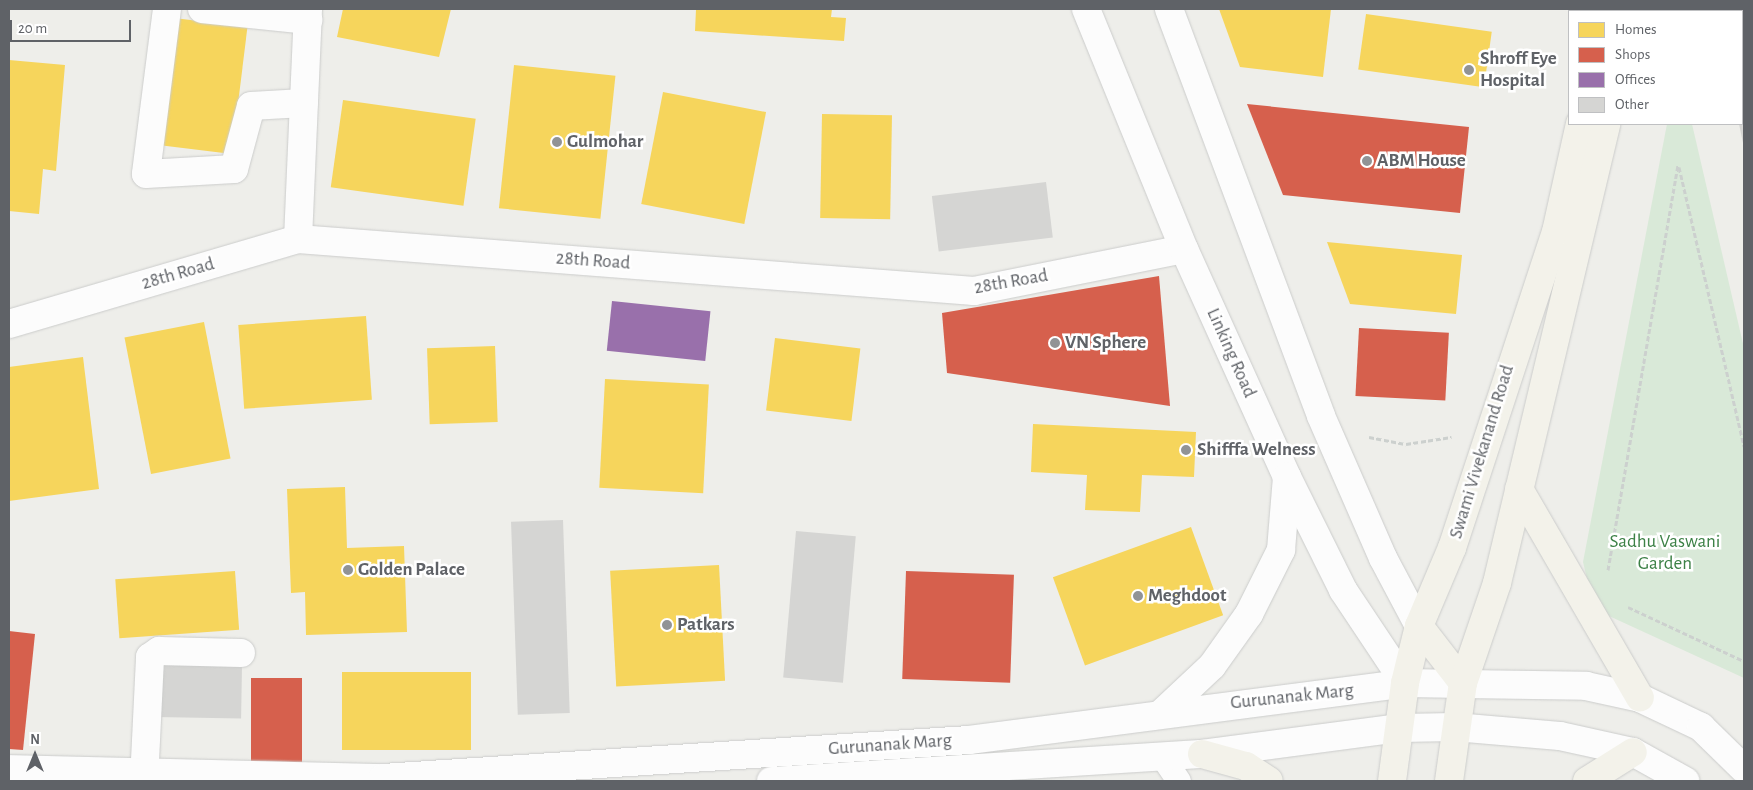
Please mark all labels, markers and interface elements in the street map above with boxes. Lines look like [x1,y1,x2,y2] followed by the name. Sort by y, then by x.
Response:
[12,10,134,42] scale bar
[1568,10,1743,125] legend
[18,21,47,36] text: 20 m
[1615,22,1657,37] text: Homes
[1615,47,1650,62] text: Shops
[1480,48,1557,92] place label: Shroff Eye Hospital
[1462,63,1476,77] marker: Shroff Eye Hospital
[1615,72,1656,87] text: Offices
[1615,97,1649,112] text: Other
[567,131,643,153] place label: Gulmohar
[551,136,563,148] marker: Gulmohar
[1377,150,1466,172] place label: ABM House
[1361,155,1373,167] marker: ABM House
[555,247,631,275] street label: 28th Road
[139,253,217,295] street label: 28th Road
[972,264,1050,300] street label: 28th Road
[1201,305,1261,401] street label: Linking Road
[1065,332,1146,354] place label: VN Sphere
[1049,337,1061,349] marker: VN Sphere
[1445,362,1519,542] street label: Swami Vivekanand Road
[1197,439,1316,461] place label: Shifffa Welness
[1179,443,1193,457] marker: Shifffa Welness
[1610,531,1720,575] park label: Sadhu Vaswani Garden
[358,559,465,581] place label: Golden Palace
[342,564,354,576] marker: Golden Palace
[1148,585,1226,607] place label: Meghdoot
[1132,590,1144,602] marker: Meghdoot
[677,614,735,636] place label: Patkars
[661,619,673,631] marker: Patkars
[1229,679,1355,715] street label: Gurunanak Marg
[828,729,952,761] street label: Gurunanak Marg
[10,730,60,780] north arrow
[30,733,40,747] text: N

